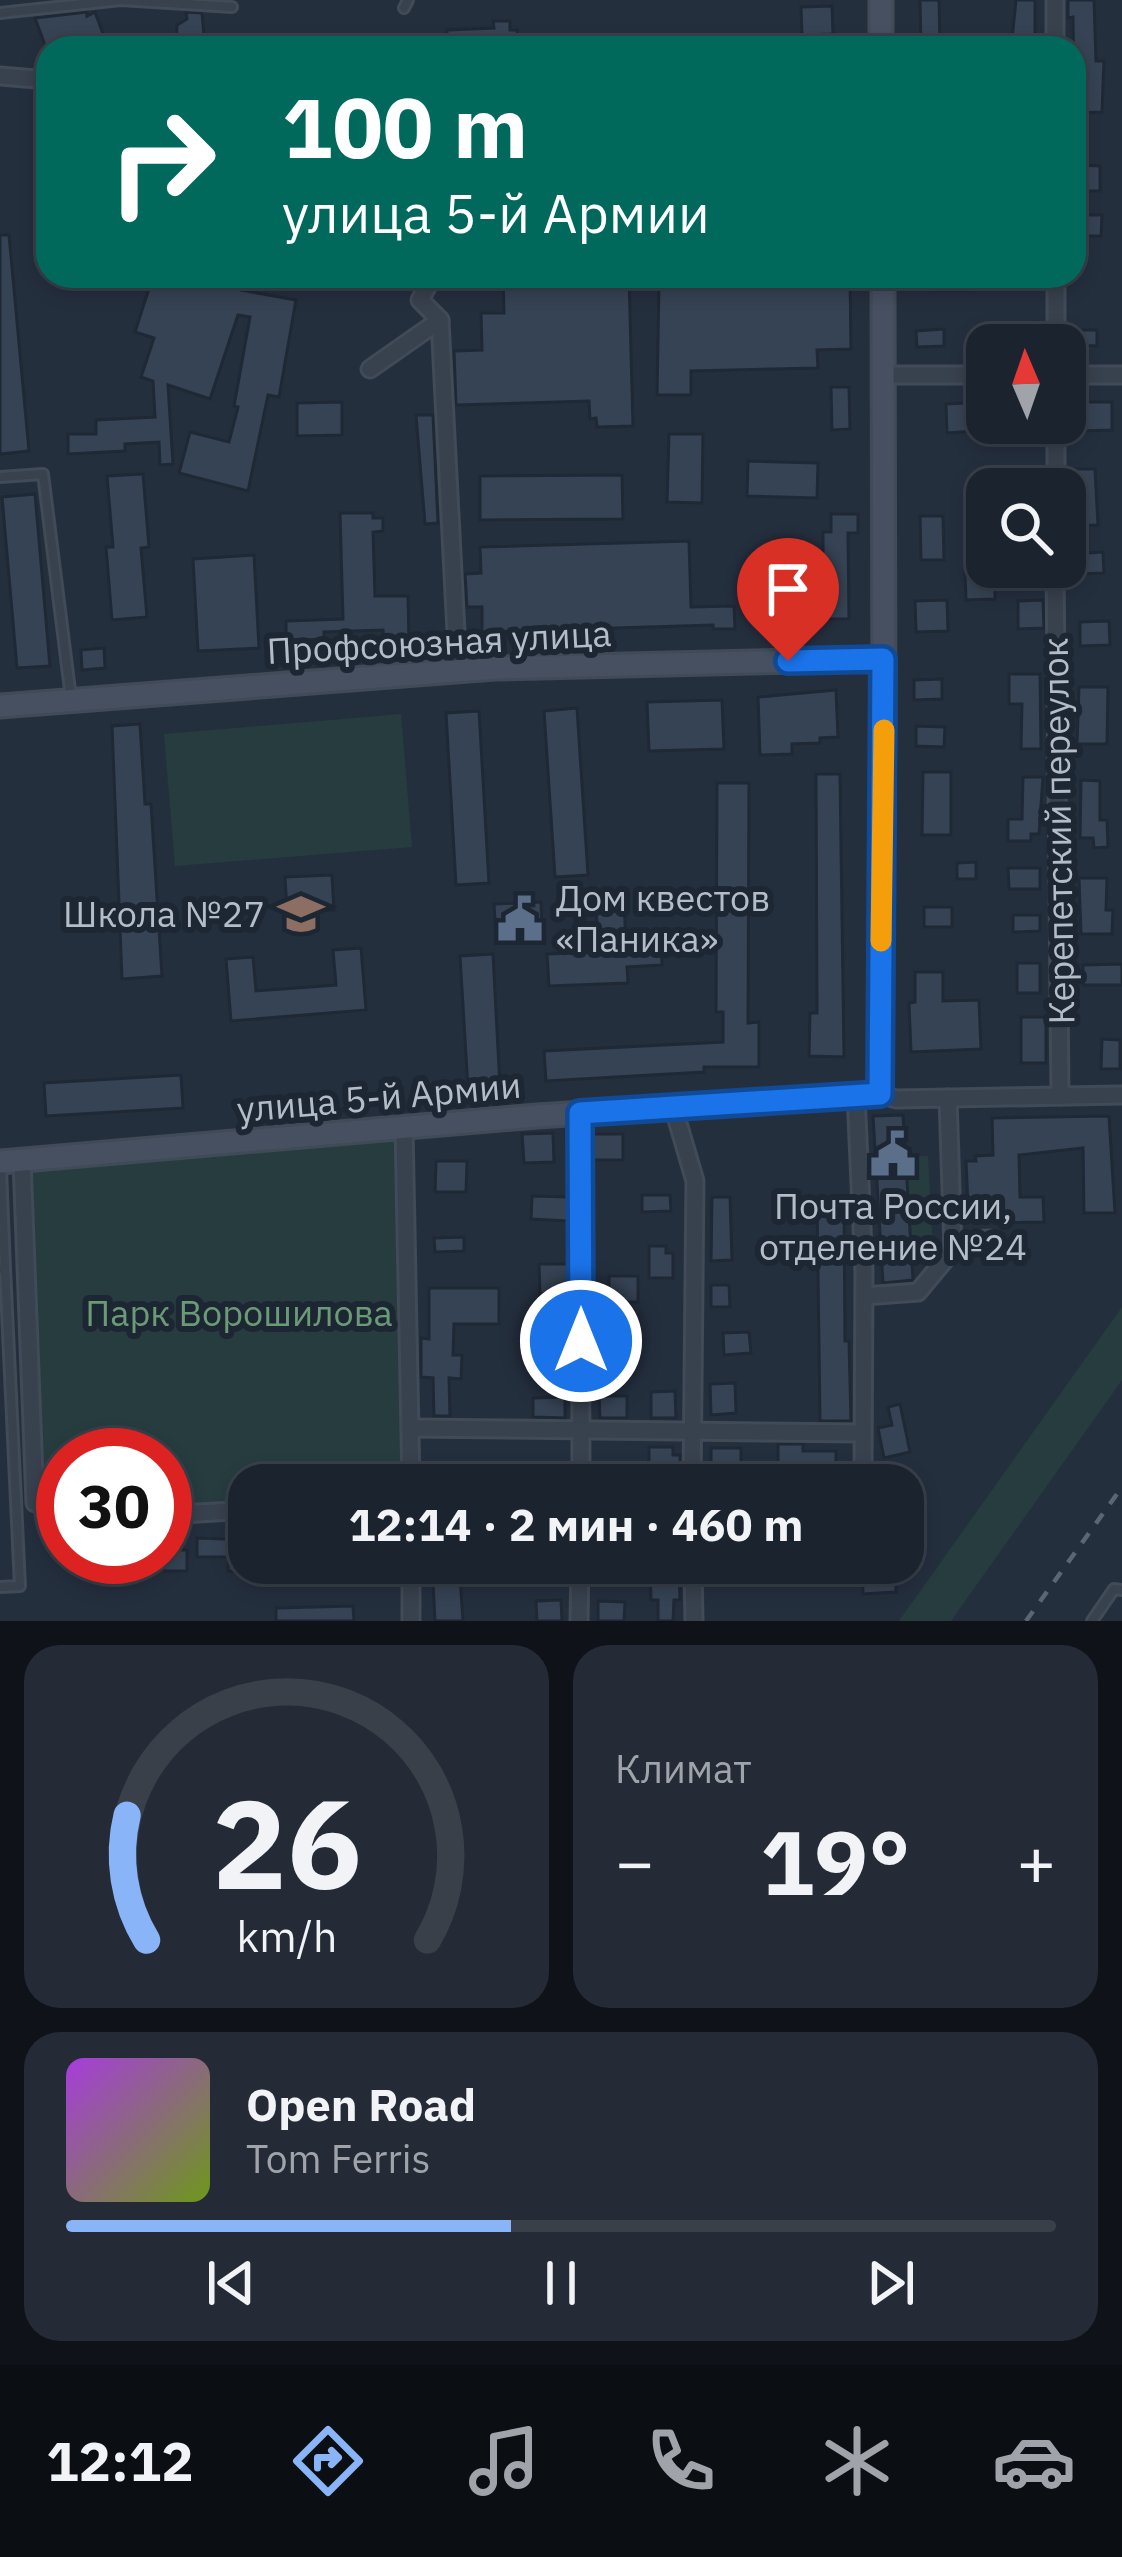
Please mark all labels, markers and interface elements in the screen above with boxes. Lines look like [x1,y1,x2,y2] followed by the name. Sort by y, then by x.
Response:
[282,72,528,181] text: 100 m
[84,84,240,240] icon: right
[282,178,710,248] text: улица 5-й Армии
[966,324,1086,444] north arrow
[966,324,1086,588] map controls
[966,468,1086,588] button: search
[737,538,839,661] pin
[755,556,821,622] icon: arrive
[266,609,612,674] street label: Профсоюзная улица
[1031,637,1084,1025] street label: Керепетский переулок
[556,874,770,962] place label: Дом квестов «Паника»
[276,889,326,939] school or university icon: Школа №27
[63,890,265,937] place label: Школа №27
[495,894,545,944] public building icon: Дом квестов «Паника»
[235,1061,523,1132] street label: улица 5-й Армии
[868,1129,918,1179] public building icon: Почта России, отделение №24
[759,1182,1027,1270] place label: Почта России, отделение №24
[518,1278,644,1404] position arrow
[85,1289,393,1336] park label: Парк Ворошилова
[36,1428,192,1584] speed limit sign: 30
[349,1495,803,1553] text: 12:14 · 2 мин · 460 m
[615,1743,752,1794] text: Климат
[212,1761,361,1923] text: 26
[760,1803,911,1920] text: 19°
[615,1818,655,1904] text: −
[1016,1818,1056,1904] text: +
[236,1907,337,1963] text: km/h
[246,2075,476,2133] text: Open Road
[246,2133,430,2184] text: Tom Ferris
[198,2250,264,2316] icon: previous
[528,2250,594,2316] icon: pause
[858,2250,924,2316] icon: next
[286,2419,370,2503] icon: directions
[462,2419,546,2503] icon: music
[639,2419,723,2503] icon: phone
[815,2419,899,2503] icon: climate
[992,2419,1076,2503] icon: car
[46,2426,194,2496] text: 12:12

